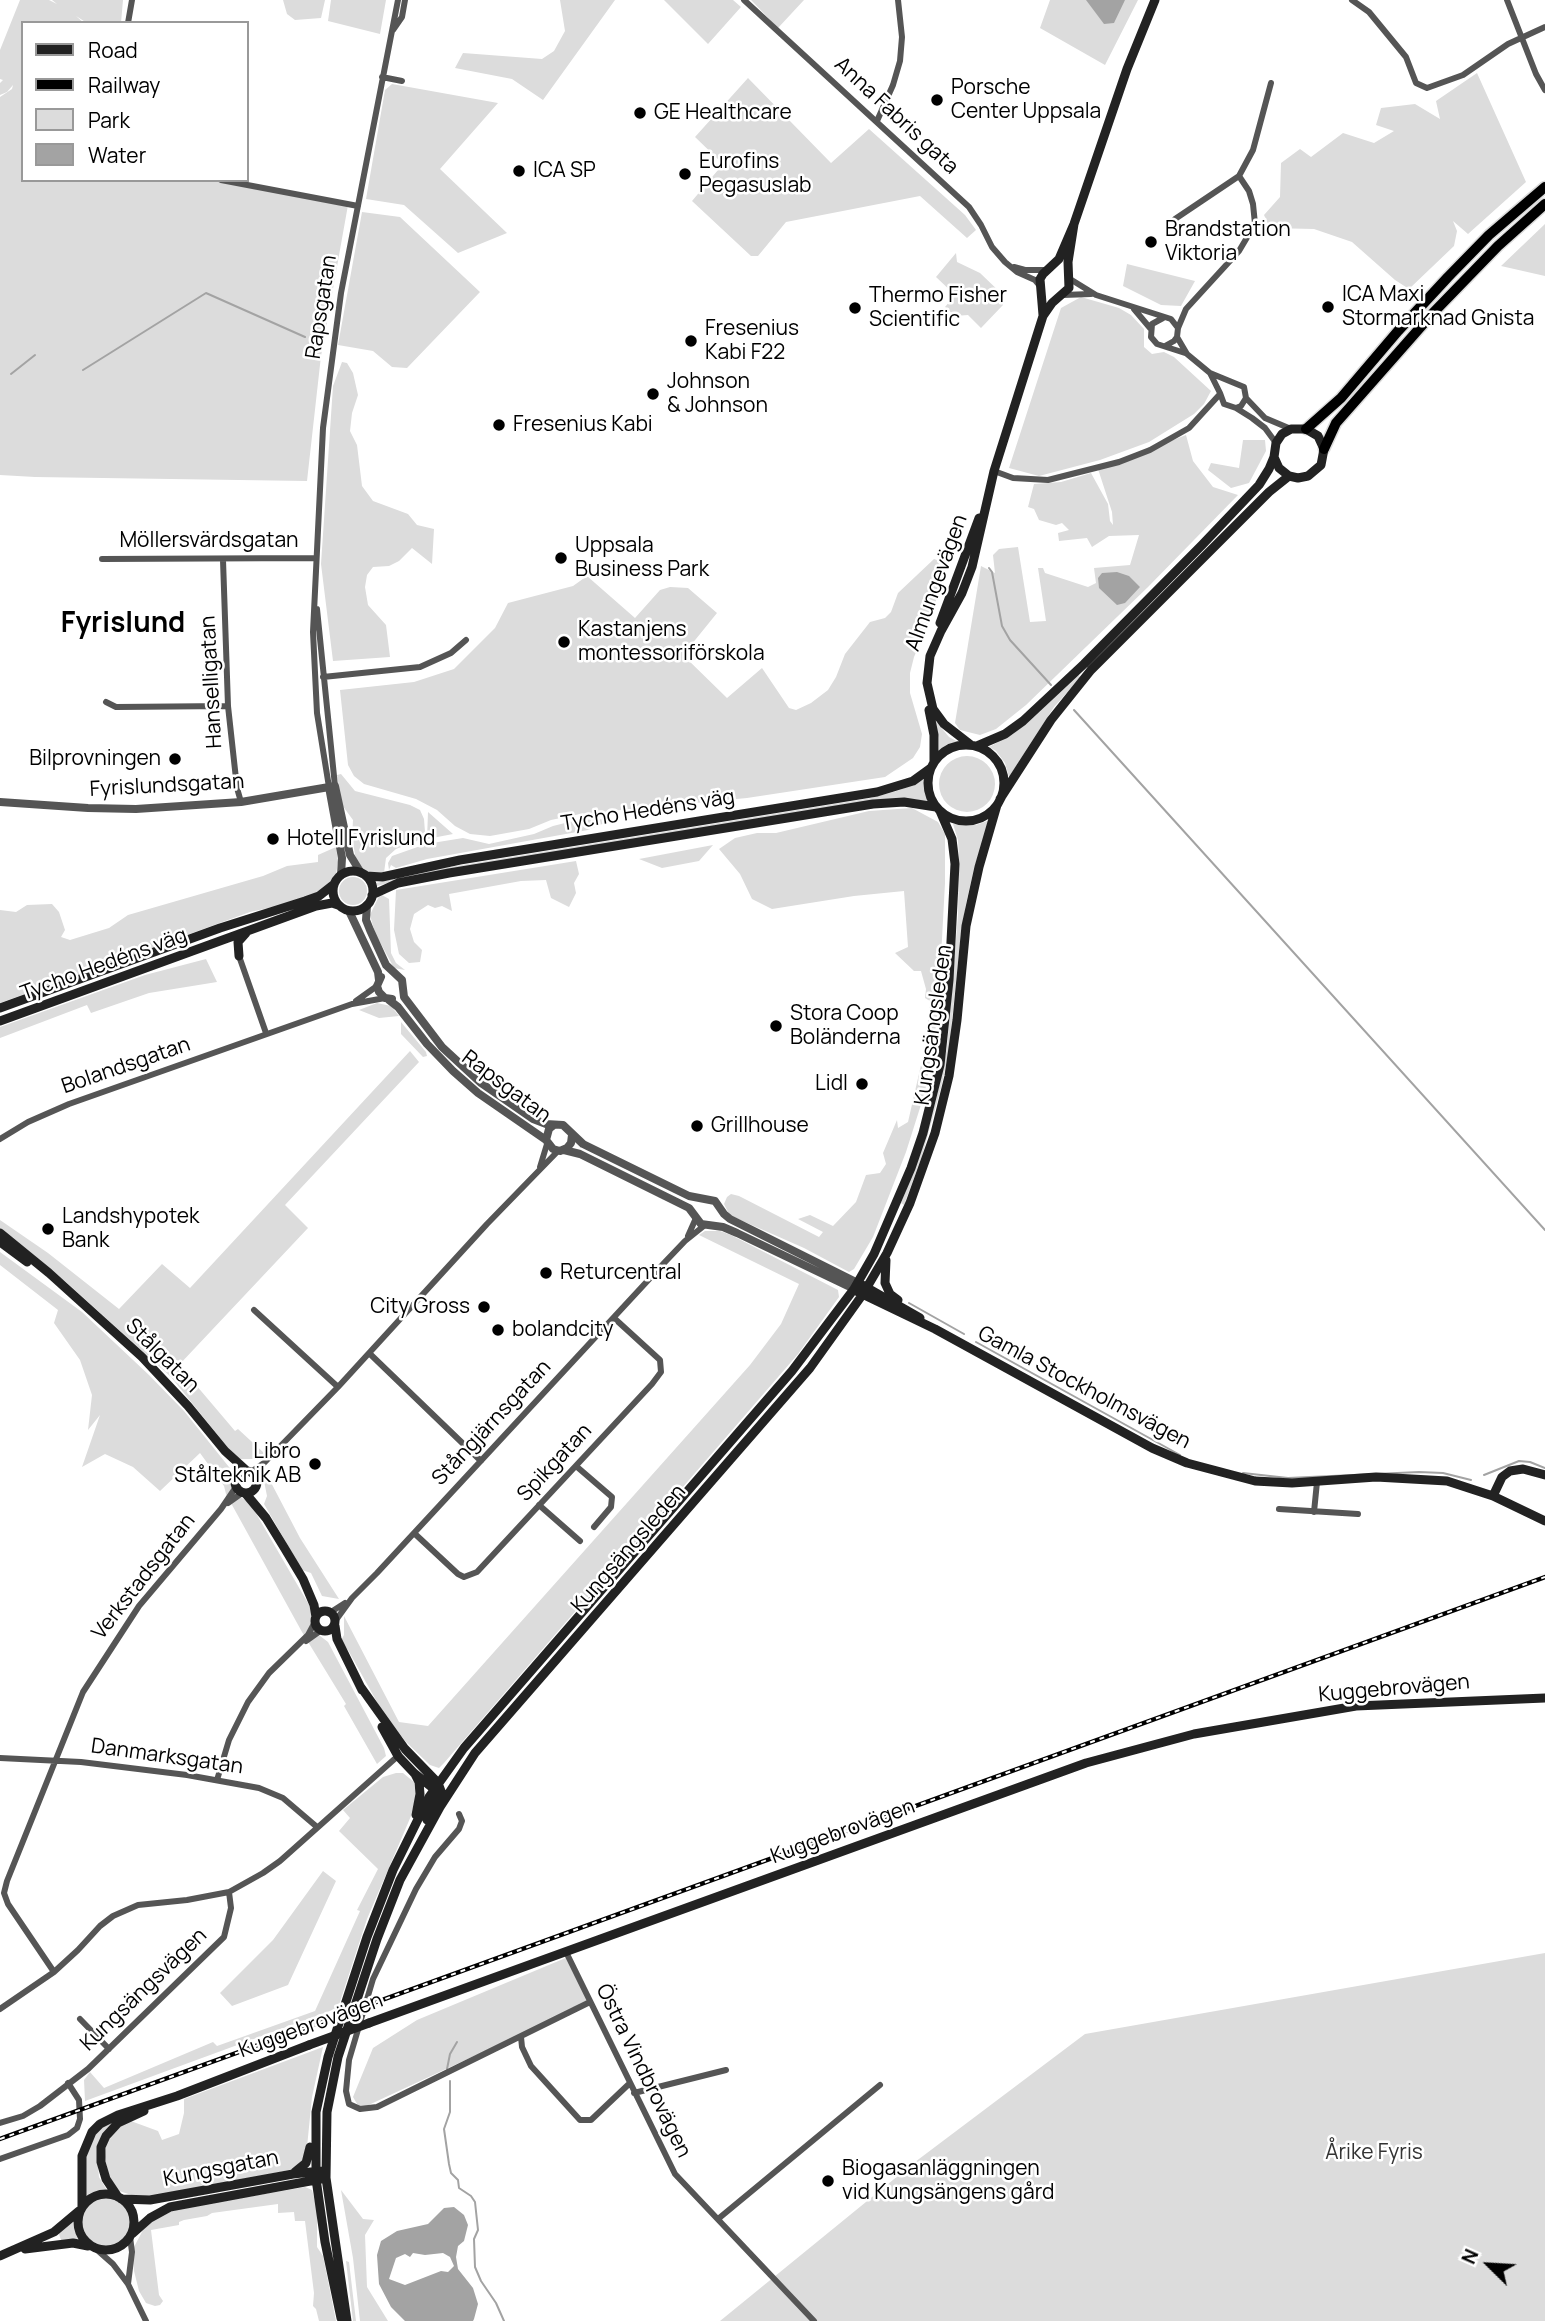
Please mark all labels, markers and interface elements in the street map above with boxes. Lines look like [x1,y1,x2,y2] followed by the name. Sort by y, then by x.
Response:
[21,21,248,182] legend
[88,36,138,64] text: Road
[829,52,963,180] street label: Anna Fabris gata
[88,71,160,99] text: Railway
[951,75,1101,125] place label: Porsche Center Uppsala
[929,92,945,108] marker: Porsche Center Uppsala
[654,100,792,126] place label: GE Healthcare
[632,105,648,121] marker: GE Healthcare
[88,106,130,134] text: Park
[88,141,146,169] text: Water
[699,149,812,199] place label: Eurofins Pegasuslab
[533,158,596,184] place label: ICA SP
[511,163,527,179] marker: ICA SP
[677,166,693,182] marker: Eurofins Pegasuslab
[1165,217,1291,267] place label: Brandstation Viktoria
[1143,234,1159,250] marker: Brandstation Viktoria
[301,253,343,361] street label: Rapsgatan
[1342,282,1534,332] place label: ICA Maxi Stormarknad Gnista
[869,283,1007,333] place label: Thermo Fisher Scientific
[1320,299,1336,315] marker: ICA Maxi Stormarknad Gnista
[847,300,863,316] marker: Thermo Fisher Scientific
[705,316,799,366] place label: Fresenius Kabi F22
[683,333,699,349] marker: Fresenius Kabi F22
[667,369,768,419] place label: Johnson & Johnson
[645,386,661,402] marker: Johnson & Johnson
[513,412,653,438] place label: Fresenius Kabi
[491,417,507,433] marker: Fresenius Kabi
[901,511,973,655] street label: Almungevägen
[119,528,299,554] street label: Möllersvärdsgatan
[575,533,709,583] place label: Uppsala Business Park
[553,550,569,566] marker: Uppsala Business Park
[61,607,185,641] district label: Fyrislund
[196,615,228,749] street label: Hanselligatan
[578,617,765,667] place label: Kastanjens montessoriförskola
[556,634,572,650] marker: Kastanjens montessoriförskola
[29,746,161,772] place label: Bilprovningen
[167,751,183,767] marker: Bilprovningen
[89,769,245,803] street label: Fyrislundsgatan
[559,785,737,837] street label: Tycho Hedéns väg
[287,826,435,852] place label: Hotell Fyrislund
[265,831,281,847] marker: Hotell Fyrislund
[17,923,191,1007] street label: Tycho Hedéns väg
[910,943,958,1107] street label: Kungsängsleden
[790,1001,901,1051] place label: Stora Coop Boländerna
[768,1018,784,1034] marker: Stora Coop Boländerna
[58,1032,194,1100] street label: Bolandsgatan
[457,1045,555,1129] street label: Rapsgatan
[815,1071,848,1097] place label: Lidl
[854,1076,870,1092] marker: Lidl
[711,1113,809,1139] place label: Grillhouse
[689,1118,705,1134] marker: Grillhouse
[62,1204,199,1254] place label: Landshypotek Bank
[40,1221,56,1237] marker: Landshypotek Bank
[560,1260,682,1286] place label: Returcentral
[538,1265,554,1281] marker: Returcentral
[370,1294,470,1320] place label: City Gross
[476,1299,492,1315] marker: City Gross
[120,1314,204,1398] street label: Stålgatan
[512,1317,614,1343] place label: bolandcity
[973,1321,1195,1455] street label: Gamla Stockholmsvägen
[490,1322,506,1338] marker: bolandcity
[427,1355,557,1491] street label: Stångjärnsgatan
[513,1419,597,1507] street label: Spikgatan
[174,1439,301,1489] place label: Libro Stålteknik AB
[307,1456,323,1472] marker: Libro Stålteknik AB
[566,1480,692,1618] street label: Kungsängsleden
[87,1509,201,1645] street label: Verkstadsgatan
[1317,1670,1471,1708] street label: Kuggebrovägen
[89,1734,245,1780] street label: Danmarksgatan
[767,1794,919,1870] street label: Kuggebrovägen
[76,1923,212,2057] street label: Kungsängsvägen
[590,1980,696,2162] street label: Östra Vindbrovägen
[235,1988,387,2064] street label: Kuggebrovägen
[1325,2140,1423,2166] park label: Årike Fyris
[161,2145,281,2193] street label: Kungsgatan
[842,2156,1054,2206] place label: Biogasanläggningen vid Kungsängens gård
[820,2173,836,2189] marker: Biogasanläggningen vid Kungsängens gård
[1454,2230,1524,2300] north arrow
[1455,2245,1484,2268] text: N

